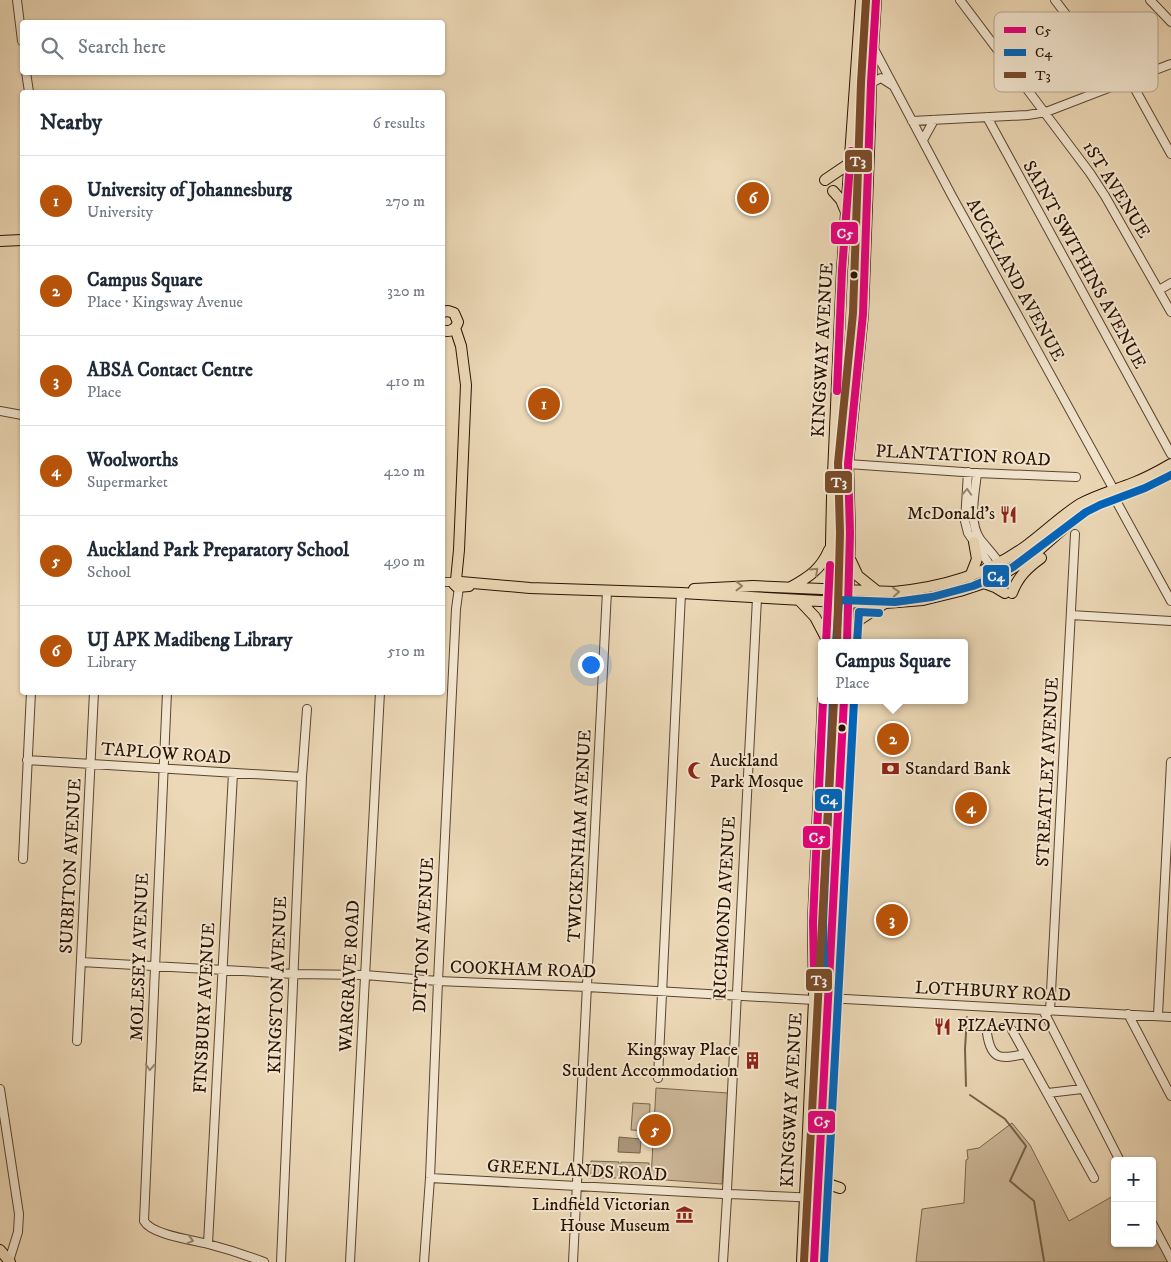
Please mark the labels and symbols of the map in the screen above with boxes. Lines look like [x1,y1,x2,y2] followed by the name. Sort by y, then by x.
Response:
[994,12,1158,92] legend
[1035,22,1051,40] text: C5
[1035,44,1053,62] text: C4
[1035,67,1051,85] text: T3
[1078,137,1155,243] street label: 1ST AVENUE
[844,149,873,173] line badge: T3
[849,153,866,171] text: T3
[1018,157,1151,373] street label: SAINT SWITHINS AVENUE
[737,179,769,217] pin: 6
[961,195,1069,366] street label: AUCKLAND AVENUE
[830,221,859,245] line badge: C5
[837,225,853,243] text: C5
[807,262,839,438] street label: KINGSWAY AVENUE
[849,270,859,280] unlabelled marker
[528,385,560,423] pin: 1
[875,440,1051,472] street label: PLANTATION ROAD
[824,470,853,494] line badge: T3
[830,474,847,492] text: T3
[961,488,972,496] one-way arrow
[907,503,995,525] place label: McDonald's
[999,504,1019,524] restaurant icon: McDonald's
[982,564,1010,588] line badge: C4
[809,568,818,577] one-way arrow
[987,568,1006,586] text: C4
[736,581,743,591] one-way arrow
[892,586,900,597] one-way arrow
[578,652,604,678] your location
[1032,676,1064,867] street label: STREATLEY AVENUE
[877,720,909,758] pin: 2
[837,723,847,733] unlabelled marker
[563,729,597,943] street label: TWICKENHAM AVENUE
[100,738,232,770] street label: TAPLOW ROAD
[710,750,804,793] place label: Auckland Park Mosque
[905,758,1011,780] place label: Standard Bank
[881,759,901,779] bank icon: Standard Bank
[686,761,706,781] mosque icon: Auckland Park Mosque
[55,778,87,954] street label: SURBITON AVENUE
[814,788,843,812] line badge: C4
[955,789,987,827] pin: 4
[820,791,839,809] text: C4
[709,815,741,1000] street label: RICHMOND AVENUE
[802,825,831,849] line badge: C5
[809,829,825,847] text: C5
[409,856,439,1013] street label: DITTON AVENUE
[126,872,154,1042] street label: MOLESEY AVENUE
[264,895,292,1074] street label: KINGSTON AVENUE
[335,900,365,1053] street label: WARGRAVE ROAD
[876,901,908,939] pin: 3
[190,922,220,1094] street label: FINSBURY AVENUE
[450,956,596,984] street label: COOKHAM ROAD
[805,968,833,992] line badge: T3
[810,972,827,990] text: T3
[915,977,1071,1007] street label: LOTHBURY ROAD
[776,1012,808,1188] street label: KINGSWAY AVENUE
[957,1015,1050,1037] place label: PIZAeVINO
[933,1016,953,1036] restaurant icon: PIZAeVINO
[562,1039,739,1082] place label: Kingsway Place Student Accommodation
[742,1050,762,1070] building icon: Kingsway Place Student Accommodation
[145,1063,156,1071] one-way arrow
[807,1110,836,1134] line badge: C5
[639,1111,671,1149] pin: 5
[814,1113,830,1131] text: C5
[486,1155,668,1187] street label: GREENLANDS ROAD
[532,1194,671,1237] place label: Lindfield Victorian House Museum
[674,1205,694,1225] museum icon: Lindfield Victorian House Museum
[185,1234,193,1244] one-way arrow

